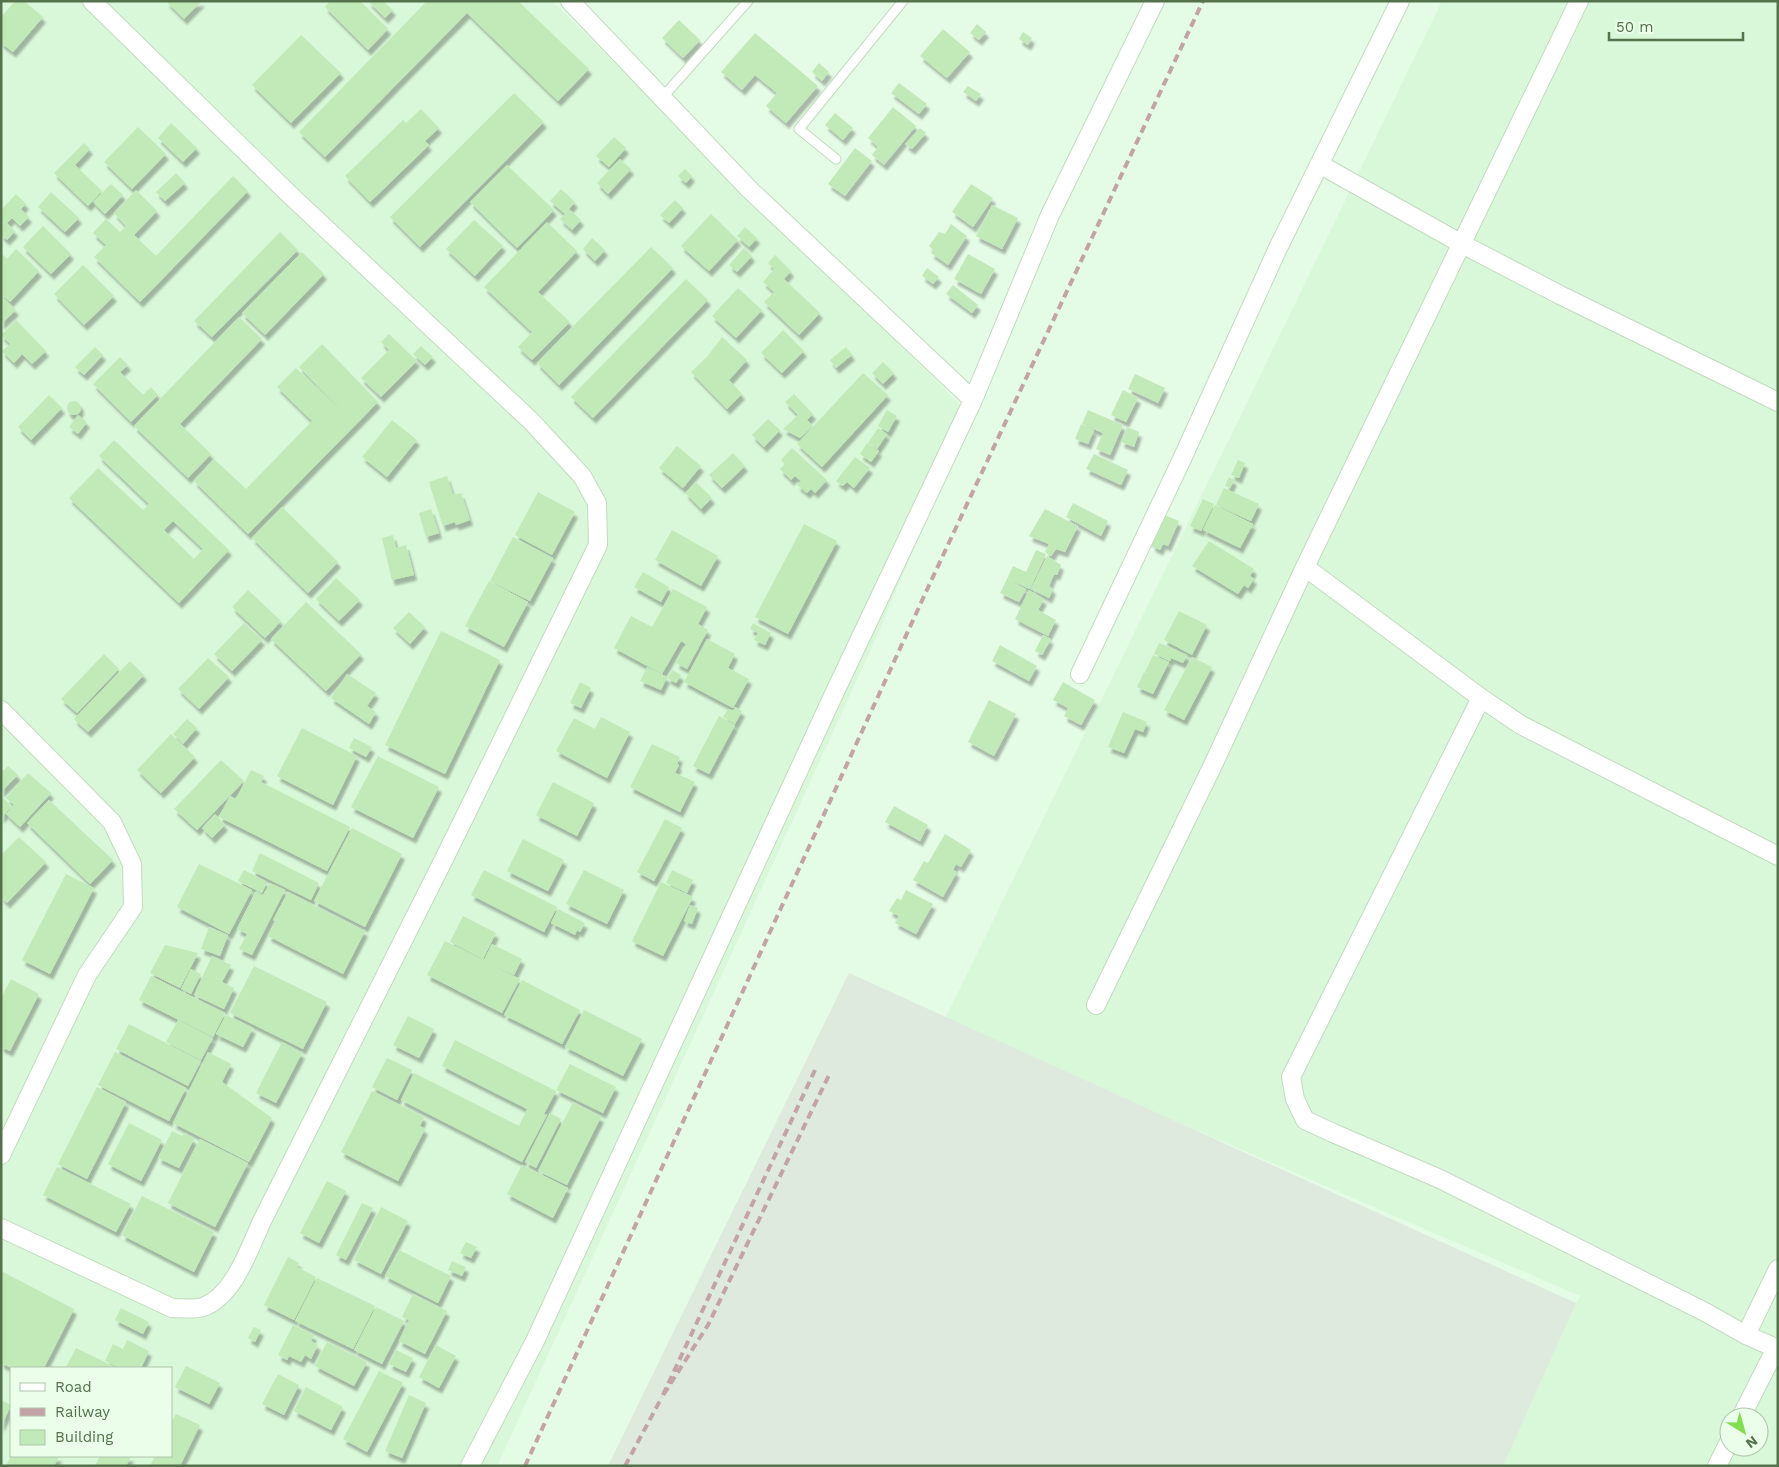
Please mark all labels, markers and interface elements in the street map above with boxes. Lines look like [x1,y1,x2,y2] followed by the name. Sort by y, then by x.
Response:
[1609,10,1743,42] scale bar
[1616,18,1653,36] text: 50 m
[10,1367,172,1457] legend
[55,1378,92,1396] text: Road
[55,1403,110,1421] text: Railway
[1719,1407,1769,1457] north arrow
[55,1428,113,1446] text: Building
[1743,1433,1761,1452] text: N

